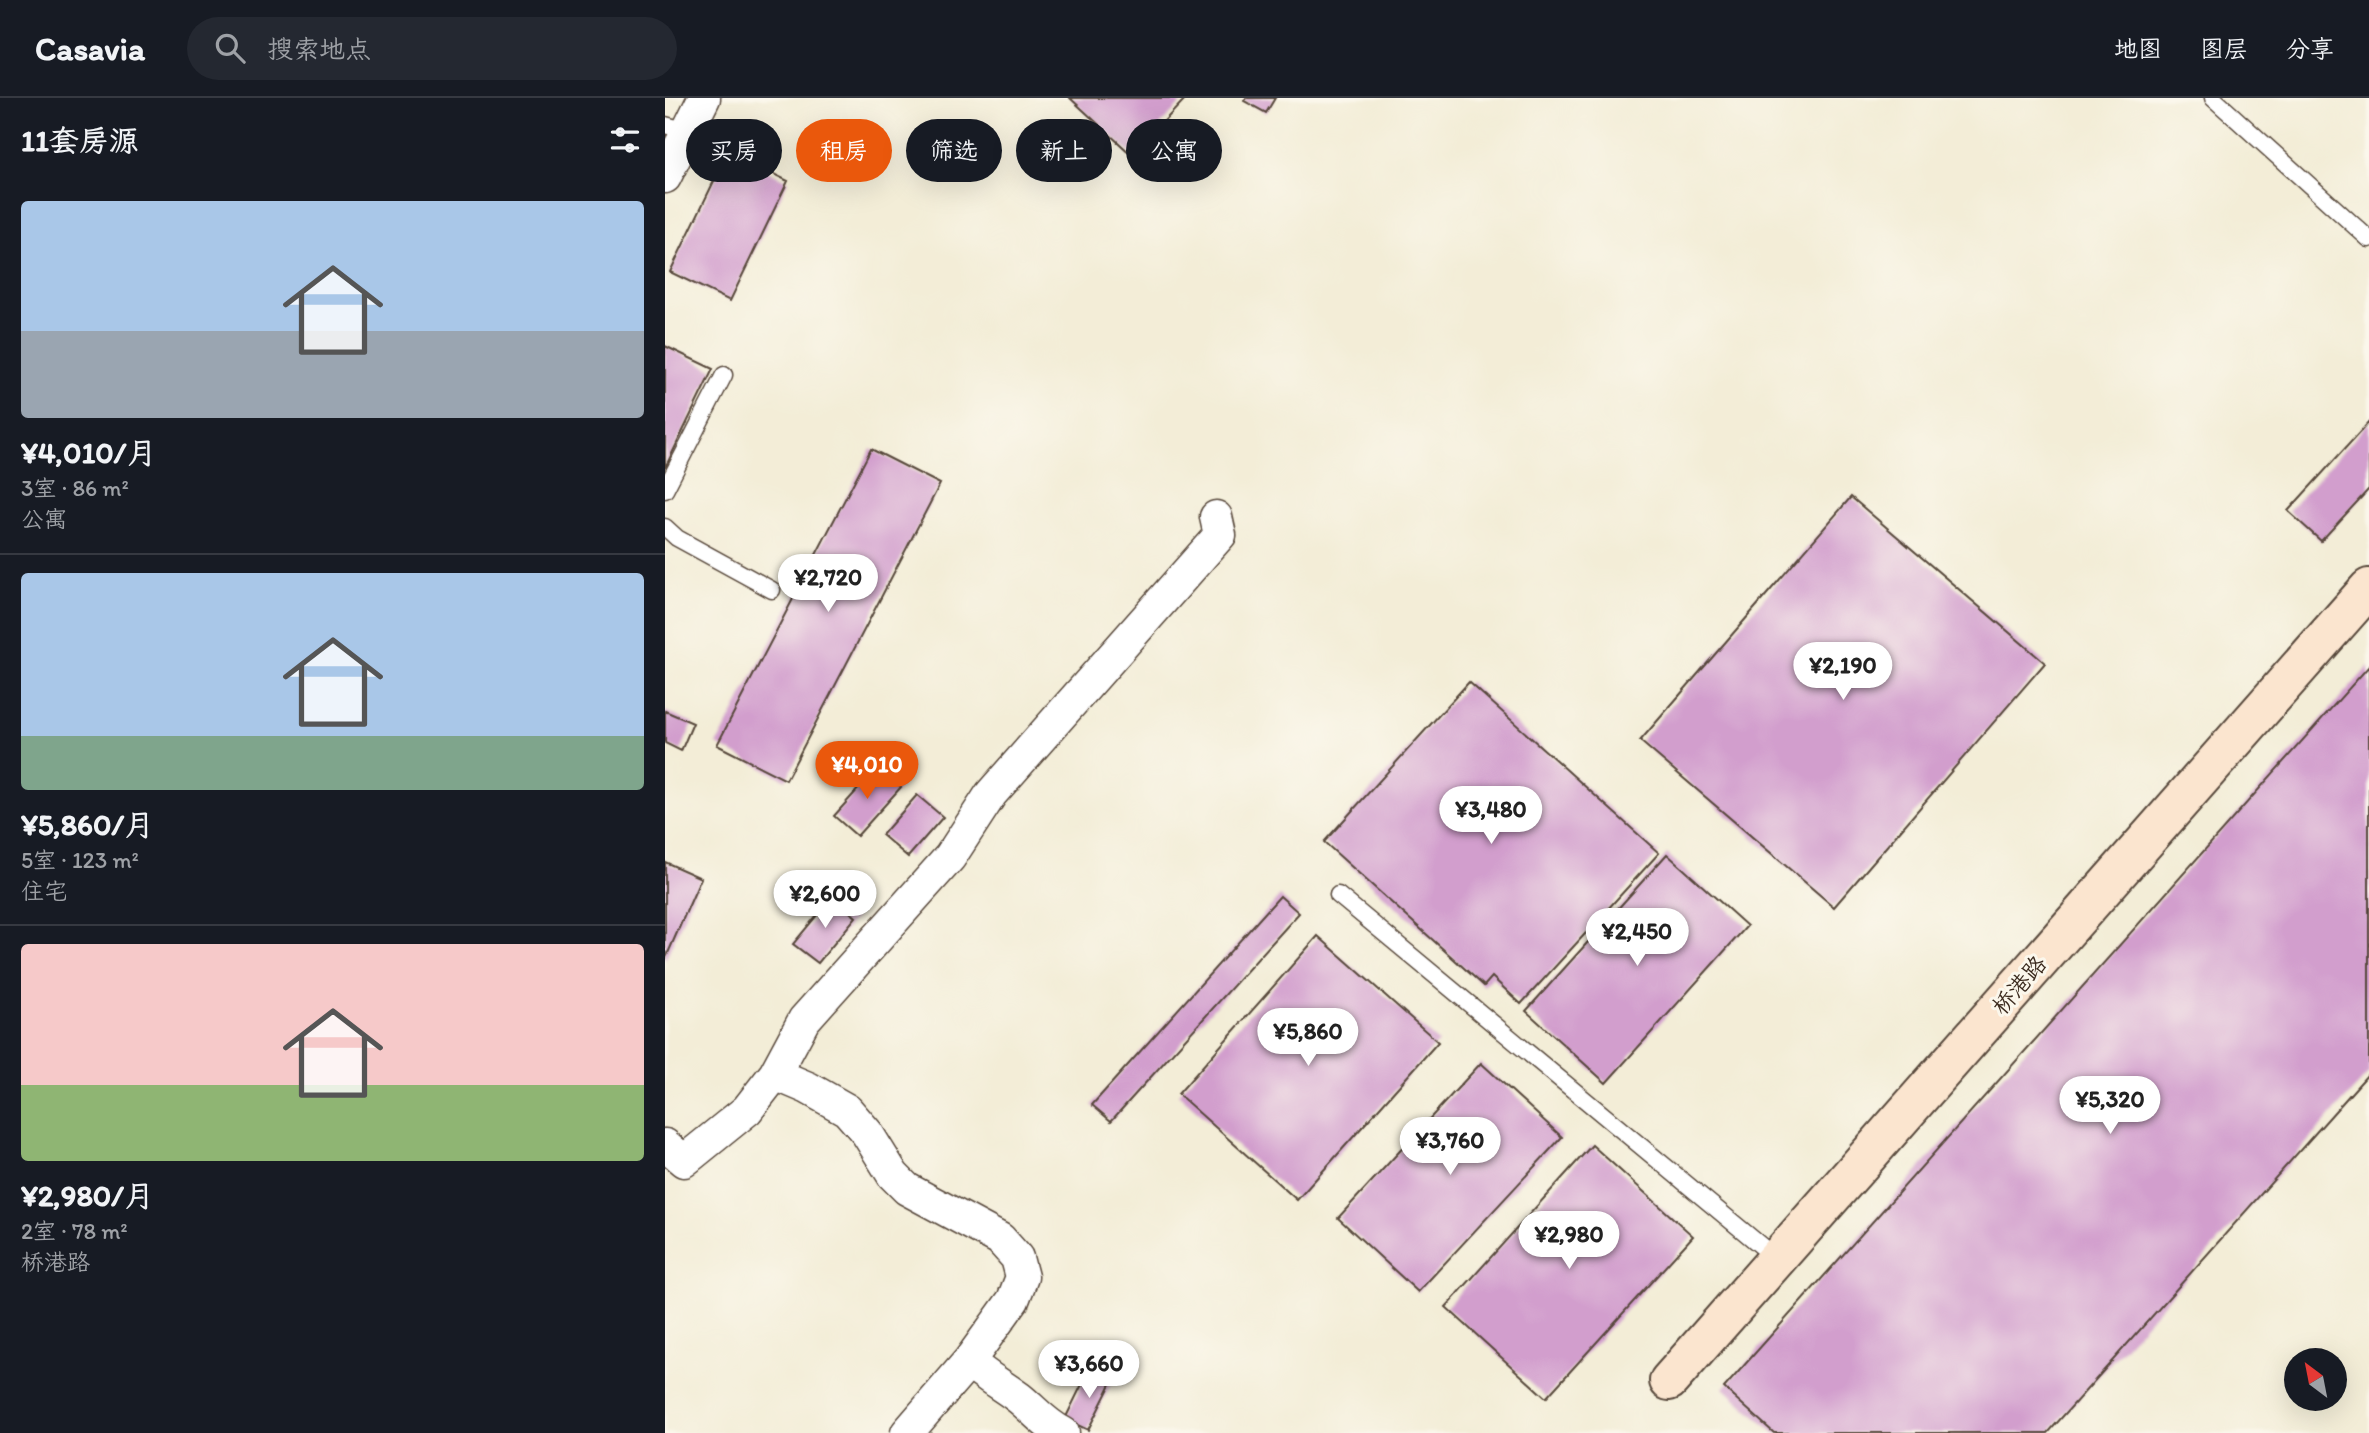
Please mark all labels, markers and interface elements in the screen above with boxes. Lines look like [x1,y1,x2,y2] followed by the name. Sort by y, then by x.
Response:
[187,17,677,80] search box
[35,29,145,68] text: Casavia
[211,29,249,67] icon: search
[267,33,371,65] text: 搜索地点
[2114,34,2162,63] text: 地图
[2200,34,2248,63] text: 图层
[2286,34,2334,63] text: 分享
[686,119,782,182] chip: 买房
[796,119,892,182] chip: 租房
[906,119,1002,182] chip: 筛选
[1016,119,1112,182] chip: 新上
[1126,119,1222,182] chip: 公寓
[606,121,644,159] icon: filters
[21,122,139,159] text: 11套房源
[270,247,396,373] icon: home
[21,434,156,471] text: ¥4,010/月
[21,474,129,502] text: 3室 · 86 m²
[21,505,67,533] text: 公寓
[771,554,885,614] pin: ¥2,720
[794,563,862,591] text: ¥2,720
[270,619,396,745] icon: home
[1786,642,1900,702] pin: ¥2,190
[1809,651,1877,679] text: ¥2,190
[810,742,924,801] pin: ¥4,010
[831,750,903,778] text: ¥4,010
[1434,786,1548,846] pin: ¥3,480
[1455,795,1527,823] text: ¥3,480
[21,806,154,843] text: ¥5,860/月
[21,846,139,874] text: 5室 · 123 m²
[768,870,882,930] pin: ¥2,600
[21,877,67,905] text: 住宅
[790,879,860,907] text: ¥2,600
[1580,908,1694,968] pin: ¥2,450
[1602,917,1672,945] text: ¥2,450
[1986,950,2052,1020] street label: 桥港路
[270,990,396,1116] icon: home
[1251,1009,1365,1068] pin: ¥5,860
[1273,1017,1343,1045] text: ¥5,860
[2053,1076,2167,1136] pin: ¥5,320
[2075,1085,2145,1113] text: ¥5,320
[1393,1118,1507,1177] pin: ¥3,760
[1416,1126,1484,1154] text: ¥3,760
[21,1177,154,1214] text: ¥2,980/月
[1512,1212,1626,1271] pin: ¥2,980
[21,1217,128,1245] text: 2室 · 78 m²
[1534,1220,1604,1248] text: ¥2,980
[21,1248,90,1276] text: 桥港路
[1032,1340,1146,1400] pin: ¥3,660
[2284,1348,2347,1410] north arrow
[2284,1348,2347,1411] map controls
[1054,1349,1124,1377] text: ¥3,660

